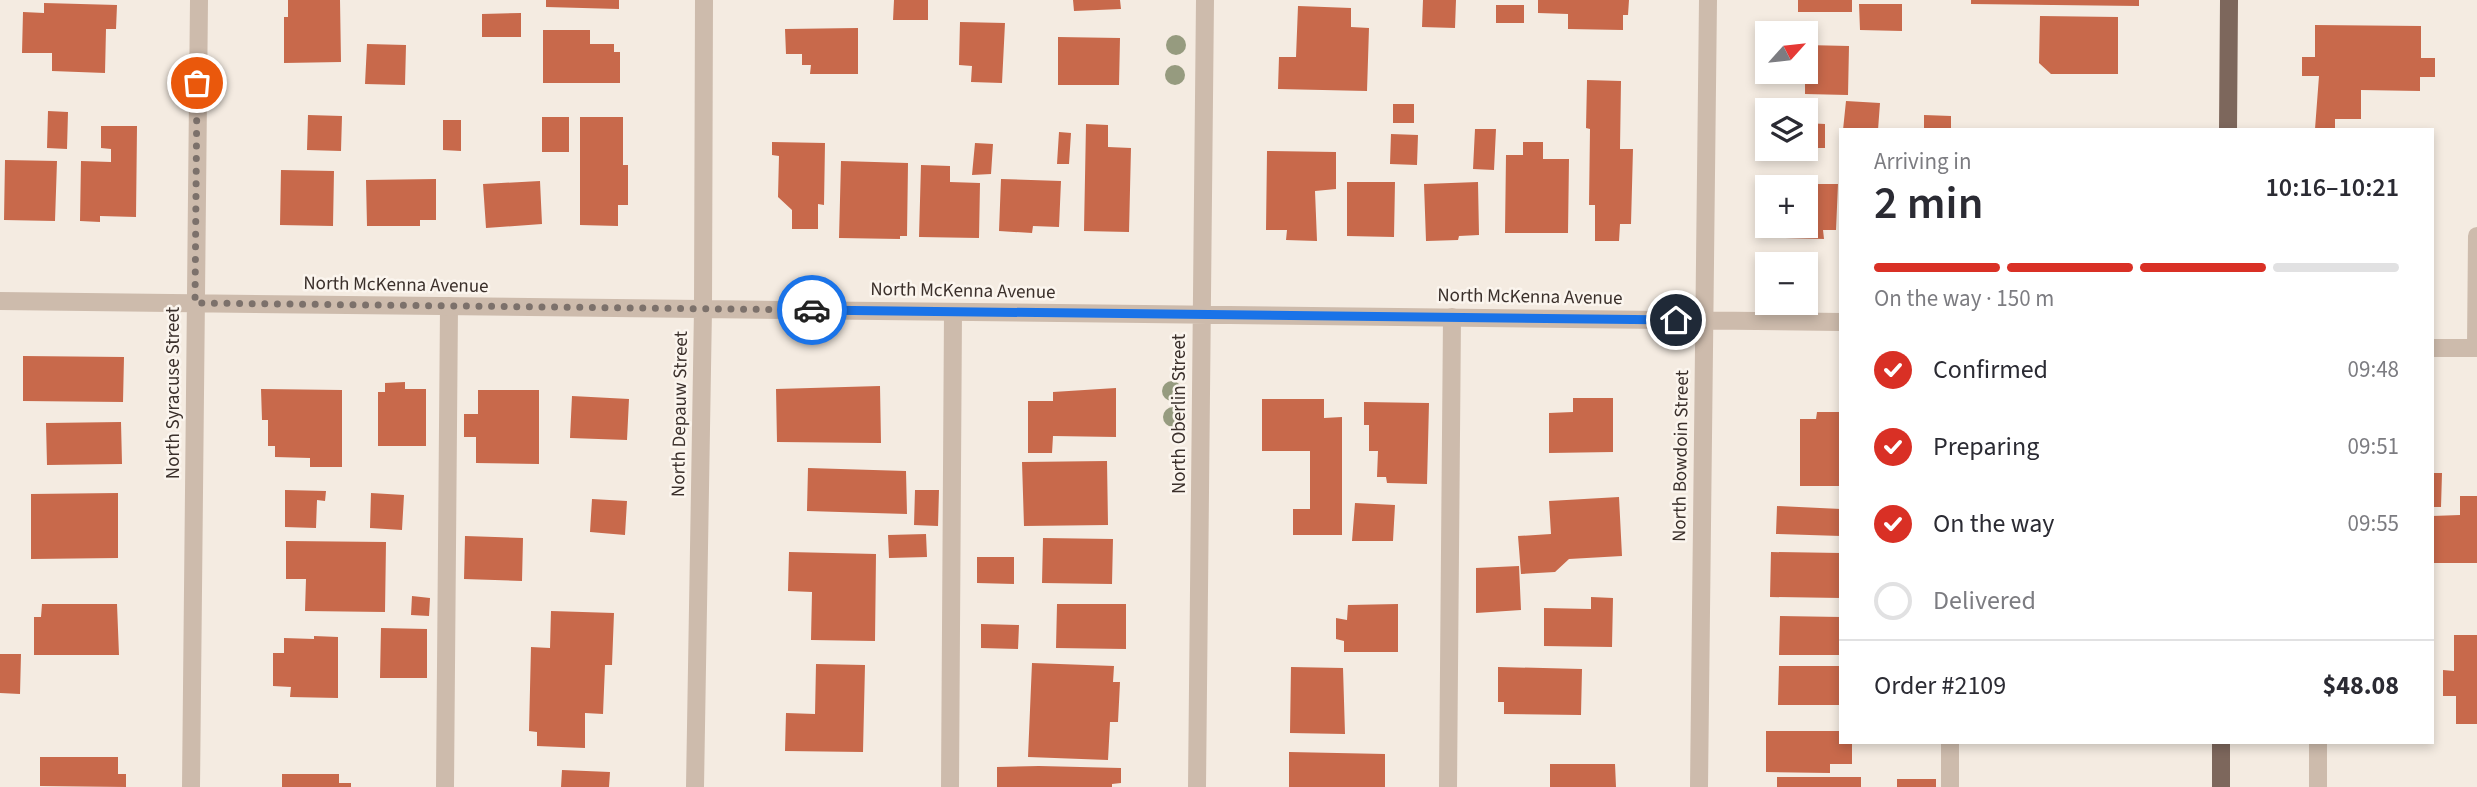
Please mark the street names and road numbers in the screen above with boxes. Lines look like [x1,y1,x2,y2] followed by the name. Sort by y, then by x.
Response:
[303,270,489,300] street label: North McKenna Avenue
[870,276,1056,306] street label: North McKenna Avenue
[1437,282,1623,312] street label: North McKenna Avenue
[160,306,187,479] street label: North Syracuse Street
[665,330,695,497] street label: North Depauw Street
[1166,333,1193,494] street label: North Oberlin Street
[1666,369,1696,542] street label: North Bowdoin Street

